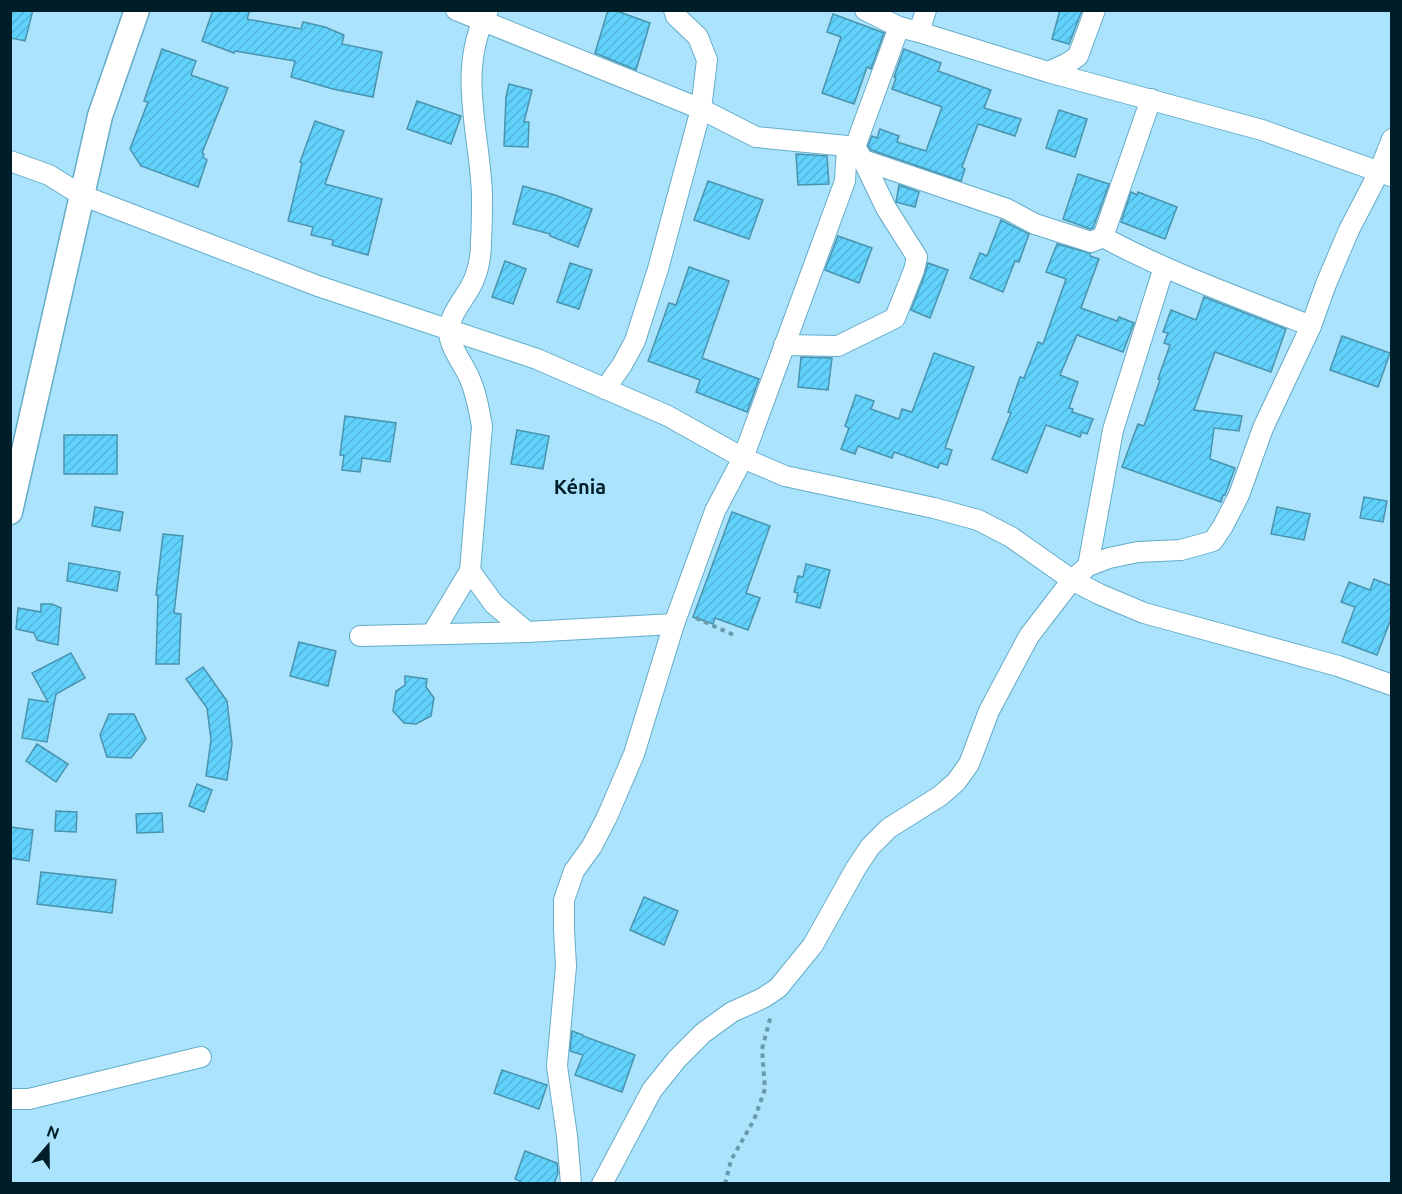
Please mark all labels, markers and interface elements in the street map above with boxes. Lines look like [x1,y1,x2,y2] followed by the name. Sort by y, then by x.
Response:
[554,475,606,498] district label: Kénia
[18,1116,78,1176] north arrow
[44,1121,62,1142] text: N

